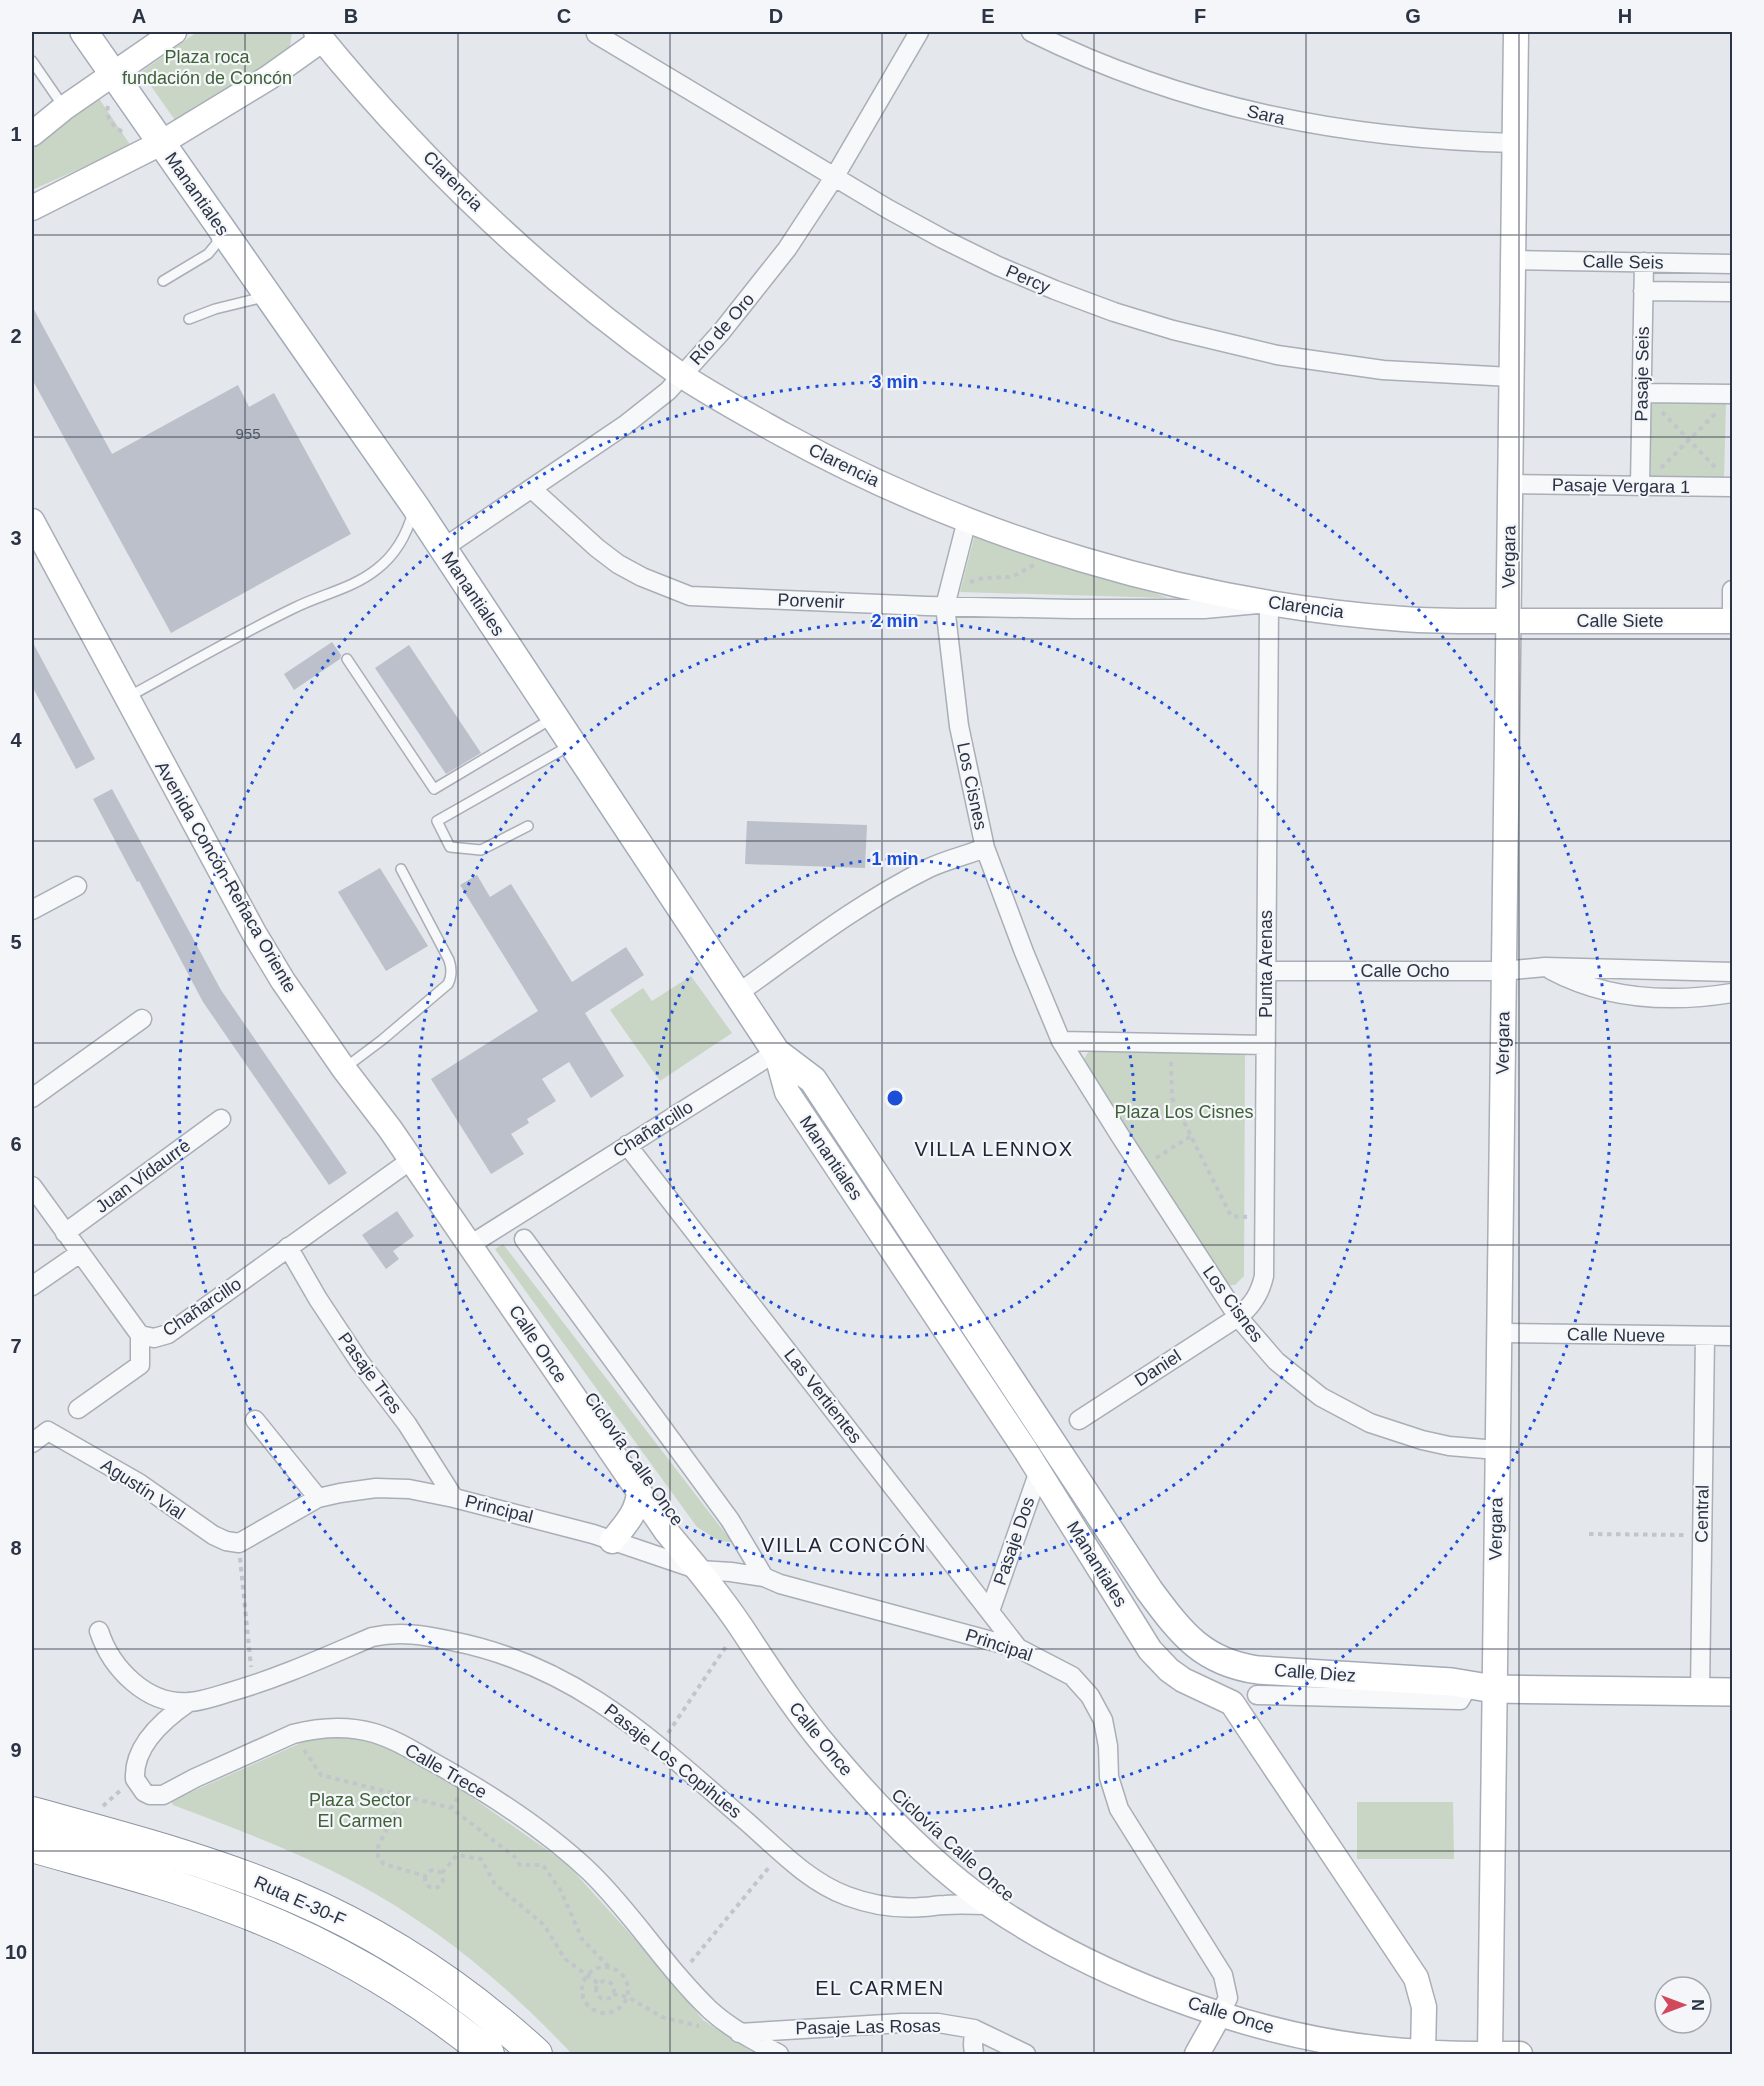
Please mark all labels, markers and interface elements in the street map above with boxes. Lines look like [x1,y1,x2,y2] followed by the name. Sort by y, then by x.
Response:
[132,5,146,27] text: A
[344,5,358,27] text: B
[557,5,571,27] text: C
[769,5,783,27] text: D
[981,5,995,27] text: E
[1194,5,1206,27] text: F
[1405,5,1421,27] text: G
[1618,5,1632,27] text: H
[122,47,292,88] park label: Plaza roca fundación de Concón
[1245,101,1288,129] street label: Sara
[10,123,22,145] text: 1
[419,147,488,216] street label: Clarencia
[161,149,233,239] street label: Manantiales
[1582,251,1664,273] street label: Calle Seis
[1003,261,1053,297] street label: Percy
[686,289,758,369] street label: Río de Oro
[10,325,22,347] text: 2
[1631,326,1653,422] street label: Pasaje Seis
[871,372,919,392] text: 3 min
[235,425,261,442] house number: 955
[805,439,883,491] street label: Clarencia
[1552,475,1690,497] street label: Pasaje Vergara 1
[1498,524,1520,589] street label: Vergara
[10,527,22,549] text: 3
[438,548,508,640] street label: Manantiales
[777,590,845,612] street label: Porvenir
[1267,592,1346,622] street label: Clarencia
[871,611,919,631] text: 2 min
[1576,611,1664,631] street label: Calle Siete
[10,729,22,751] text: 4
[953,740,991,832] street label: Los Cisnes
[151,758,301,996] street label: Avenida Concón-Reñaca Oriente
[871,849,919,869] text: 1 min
[1256,910,1276,1018] street label: Punta Arenas
[10,931,22,953] text: 5
[1360,961,1450,981] street label: Calle Ocho
[1492,1010,1514,1075] street label: Vergara
[885,1088,905,1108] centre of rings
[610,1097,696,1161] street label: Chañarcillo
[1114,1102,1254,1122] park label: Plaza Los Cisnes
[796,1112,866,1204] street label: Manantiales
[10,1133,22,1155] text: 6
[92,1135,194,1217] street label: Juan Vidaurre
[914,1138,1074,1160] district label: VILLA LENNOX
[1199,1262,1267,1346] street label: Los Cisnes
[159,1274,245,1340] street label: Chañarcillo
[505,1301,571,1387] street label: Calle Once
[1567,1324,1665,1346] street label: Calle Nueve
[334,1329,406,1417] street label: Pasaje Tres
[10,1335,22,1357] text: 7
[780,1345,866,1447] street label: Las Vertientes
[1131,1346,1185,1390] street label: Daniel
[580,1389,688,1529] street label: Ciclovía Calle Once
[97,1455,189,1523] street label: Agustín Vial
[1691,1485,1713,1543] street label: Central
[463,1491,535,1527] street label: Principal
[990,1494,1038,1588] street label: Pasaje Dos
[1485,1496,1507,1561] street label: Vergara
[1063,1518,1131,1610] street label: Manantiales
[761,1534,927,1556] district label: VILLA CONCÓN
[10,1537,22,1559] text: 8
[963,1625,1035,1665] street label: Principal
[1273,1660,1357,1686] street label: Calle Diez
[785,1698,857,1780] street label: Calle Once
[601,1700,745,1822] street label: Pasaje Los Copihues
[10,1739,22,1761] text: 9
[402,1740,490,1802] street label: Calle Trece
[888,1785,1018,1905] street label: Ciclovía Calle Once
[309,1790,411,1831] park label: Plaza Sector El Carmen
[251,1872,349,1930] street label: Ruta E-30-F
[5,1941,27,1963] text: 10
[1653,1975,1713,2035] north arrow
[815,1977,945,1999] district label: EL CARMEN
[1185,1992,1277,2038] street label: Calle Once
[1689,1999,1706,2011] text: N
[795,2016,941,2038] street label: Pasaje Las Rosas

